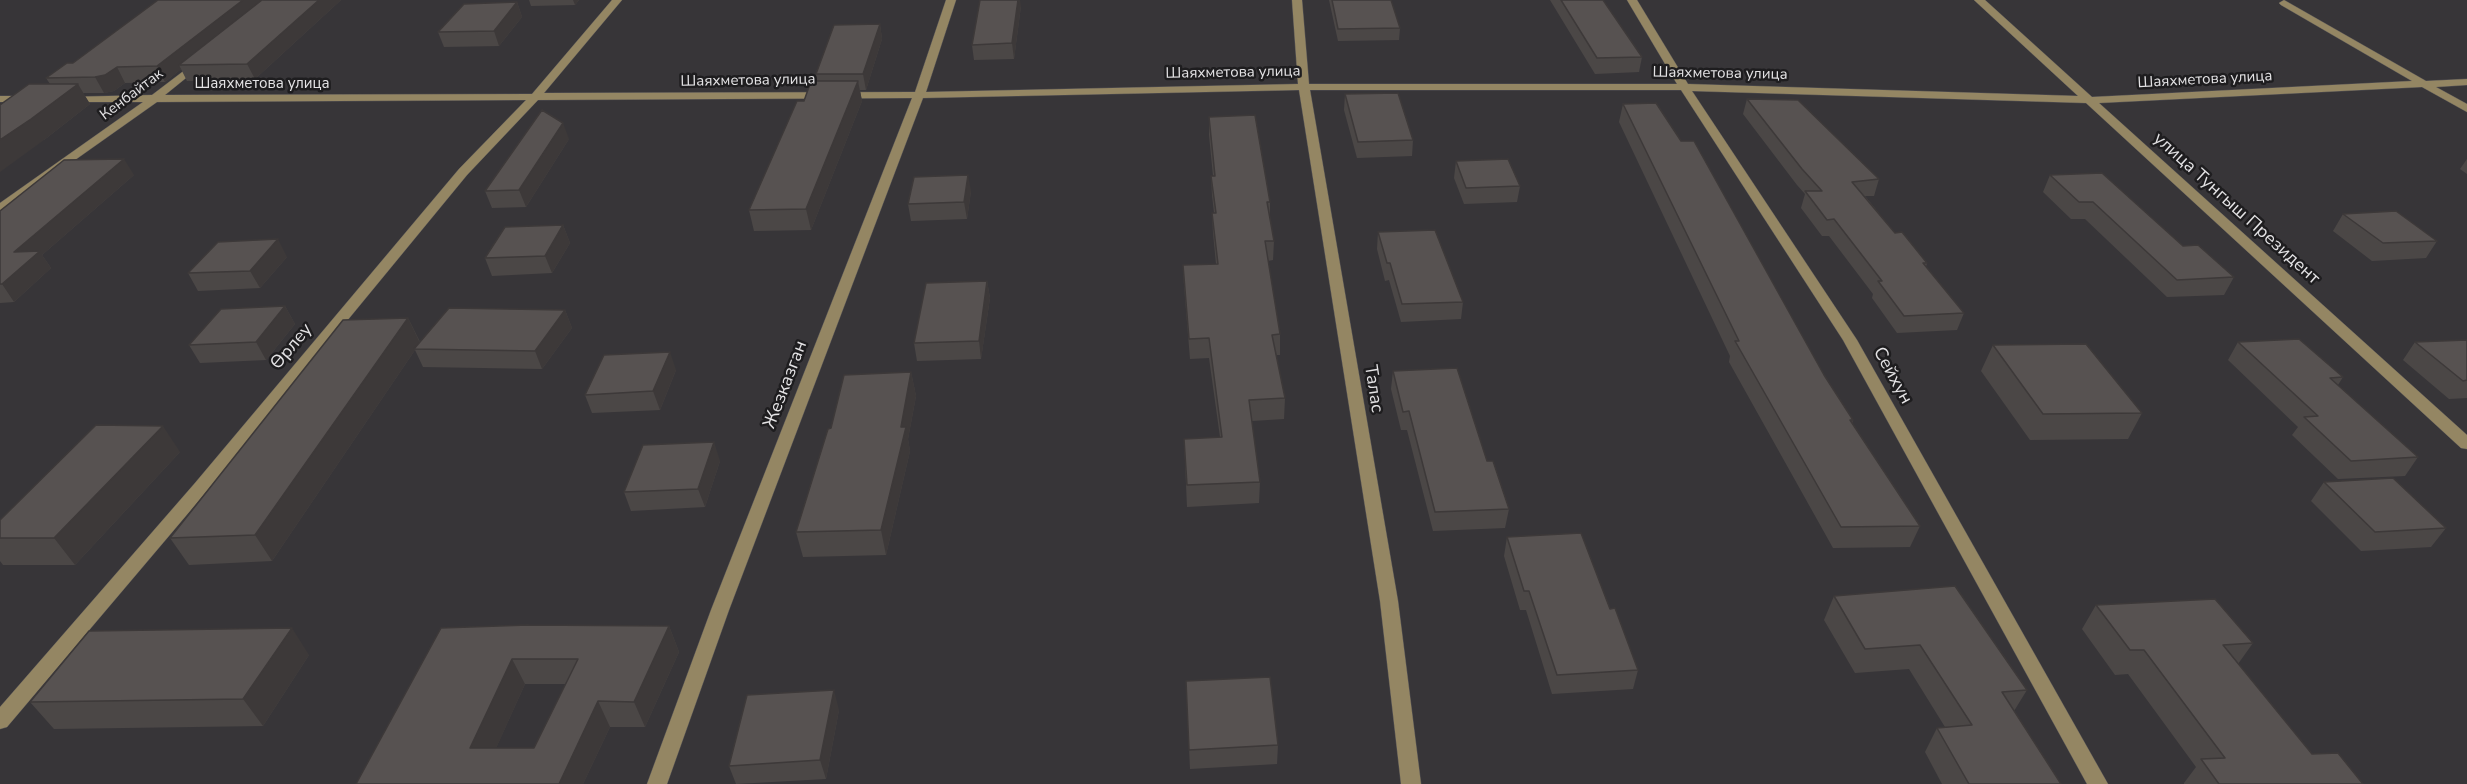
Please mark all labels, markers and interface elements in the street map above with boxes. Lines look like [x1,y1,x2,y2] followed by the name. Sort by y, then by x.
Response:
[1165,63,1301,83] street label: Шаяхметова улица
[1652,64,1788,84] street label: Шаяхметова улица
[97,65,167,125] street label: Кенбайтак
[2137,67,2273,93] street label: Шаяхметова улица
[680,71,816,91] street label: Шаяхметова улица
[194,75,330,93] street label: Шаяхметова улица
[2148,128,2324,290] street label: улица Тунгыш Президент
[266,319,318,375] street label: Өрлеу
[759,338,813,432] street label: Жезказган
[1868,344,1916,408] street label: Сейхун
[1359,364,1387,414] street label: Талас

